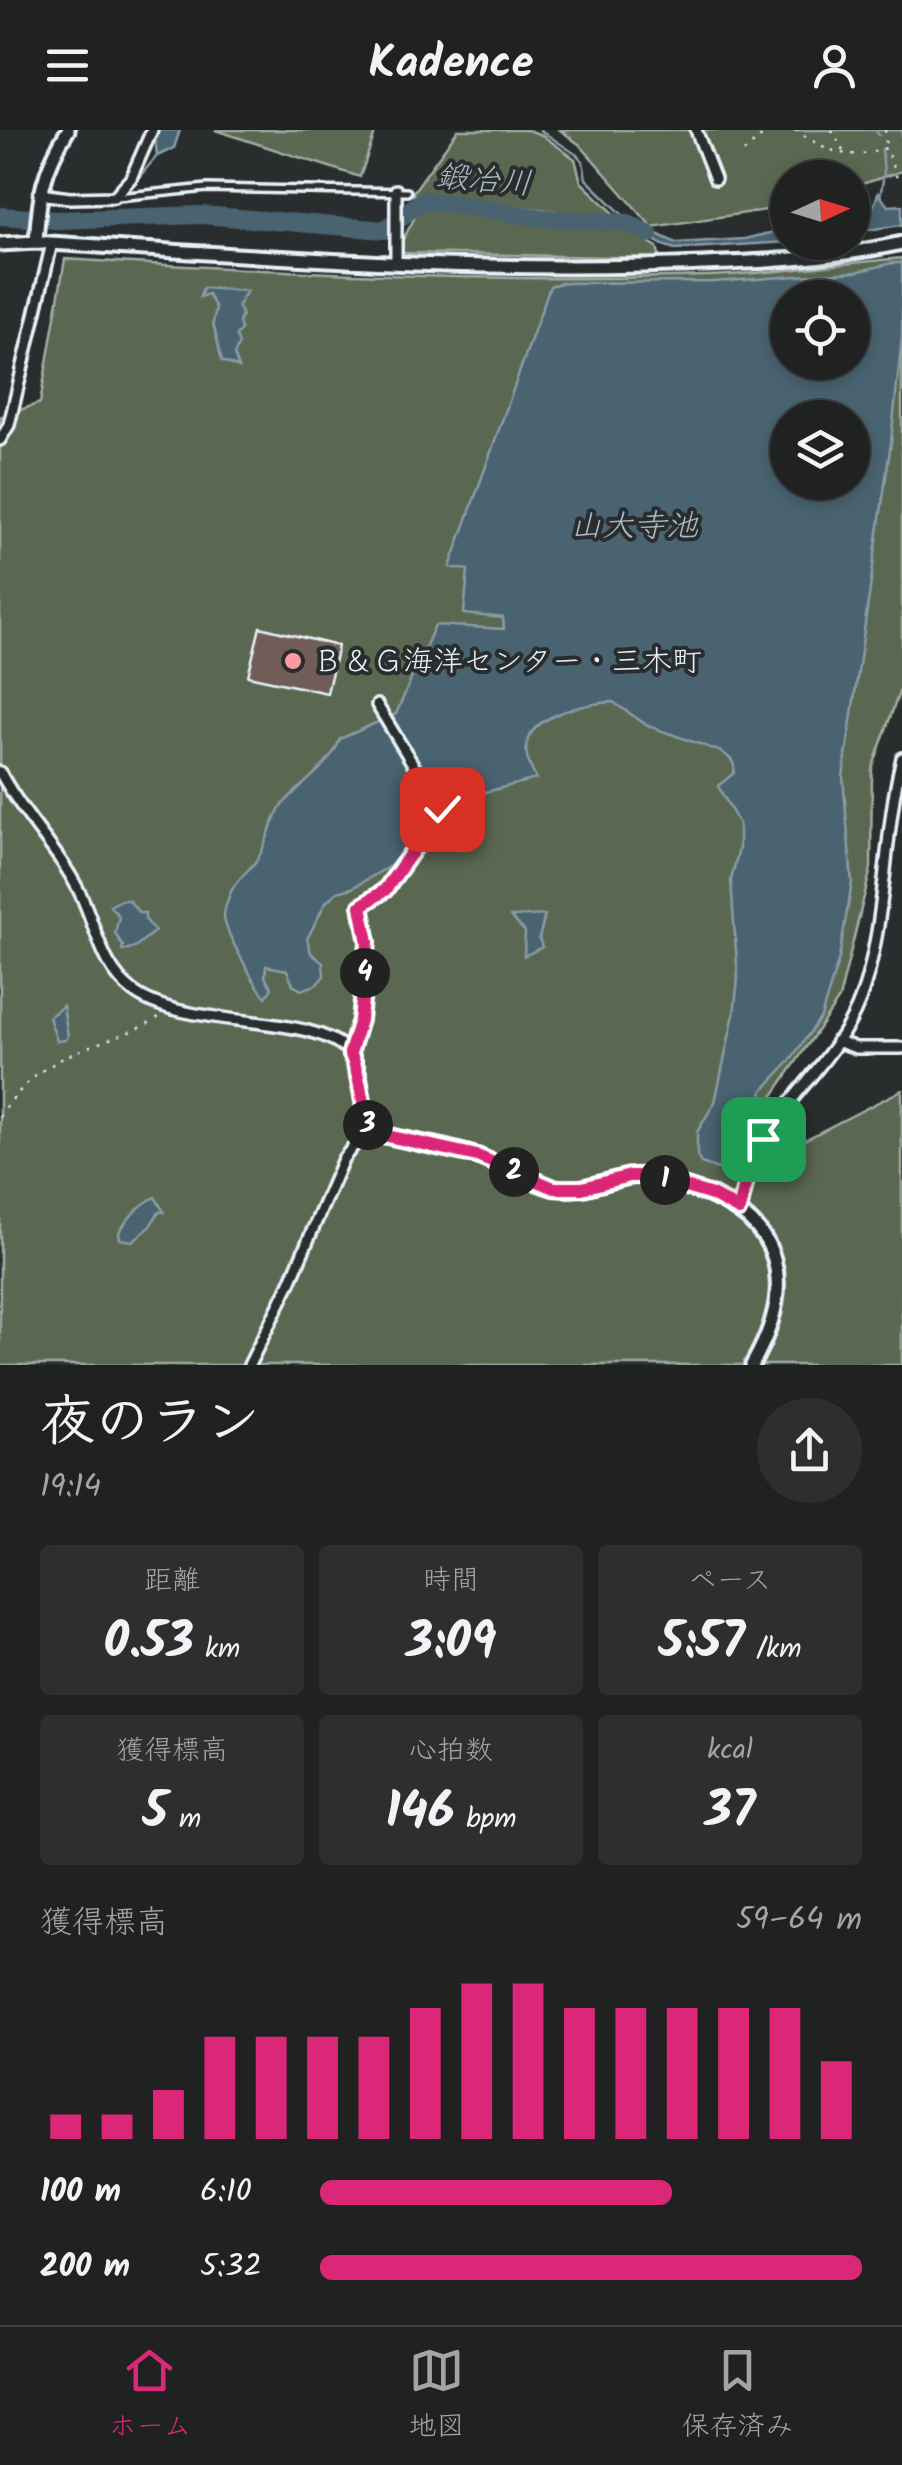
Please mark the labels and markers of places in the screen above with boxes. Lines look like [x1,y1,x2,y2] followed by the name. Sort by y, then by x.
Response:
[313,639,702,687] place label: Ｂ＆Ｇ海洋センター・三木町
[282,650,304,672] marker: Ｂ＆Ｇ海洋センター・三木町
[400,767,485,852] pin
[340,948,390,998] pin: 4
[721,1097,806,1182] pin
[343,1100,393,1150] pin: 3
[489,1147,539,1197] pin: 2
[640,1155,690,1205] pin: 1

